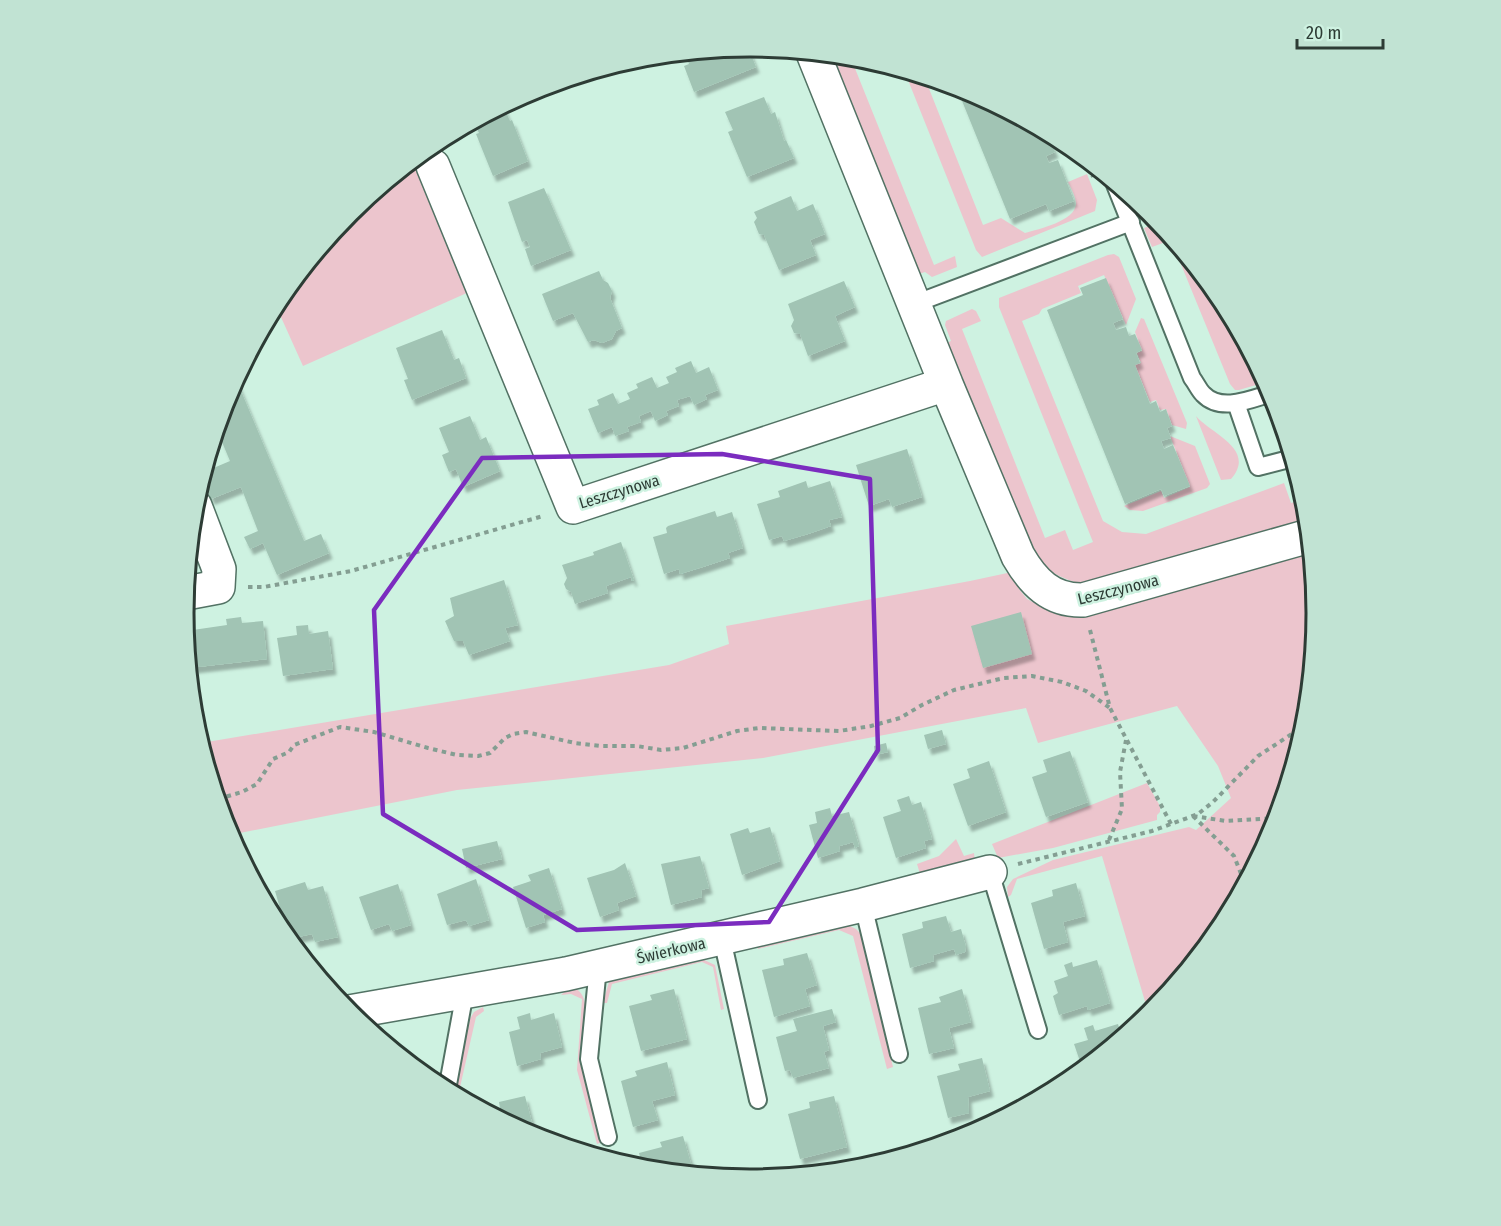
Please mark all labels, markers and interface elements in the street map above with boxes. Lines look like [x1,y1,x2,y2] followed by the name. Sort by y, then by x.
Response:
[1297,12,1382,50] scale bar
[1306,22,1341,44] text: 20 m
[577,470,662,513] street label: Leszczynowa
[1076,570,1161,609] street label: Leszczynowa
[635,933,707,968] street label: Świerkowa

